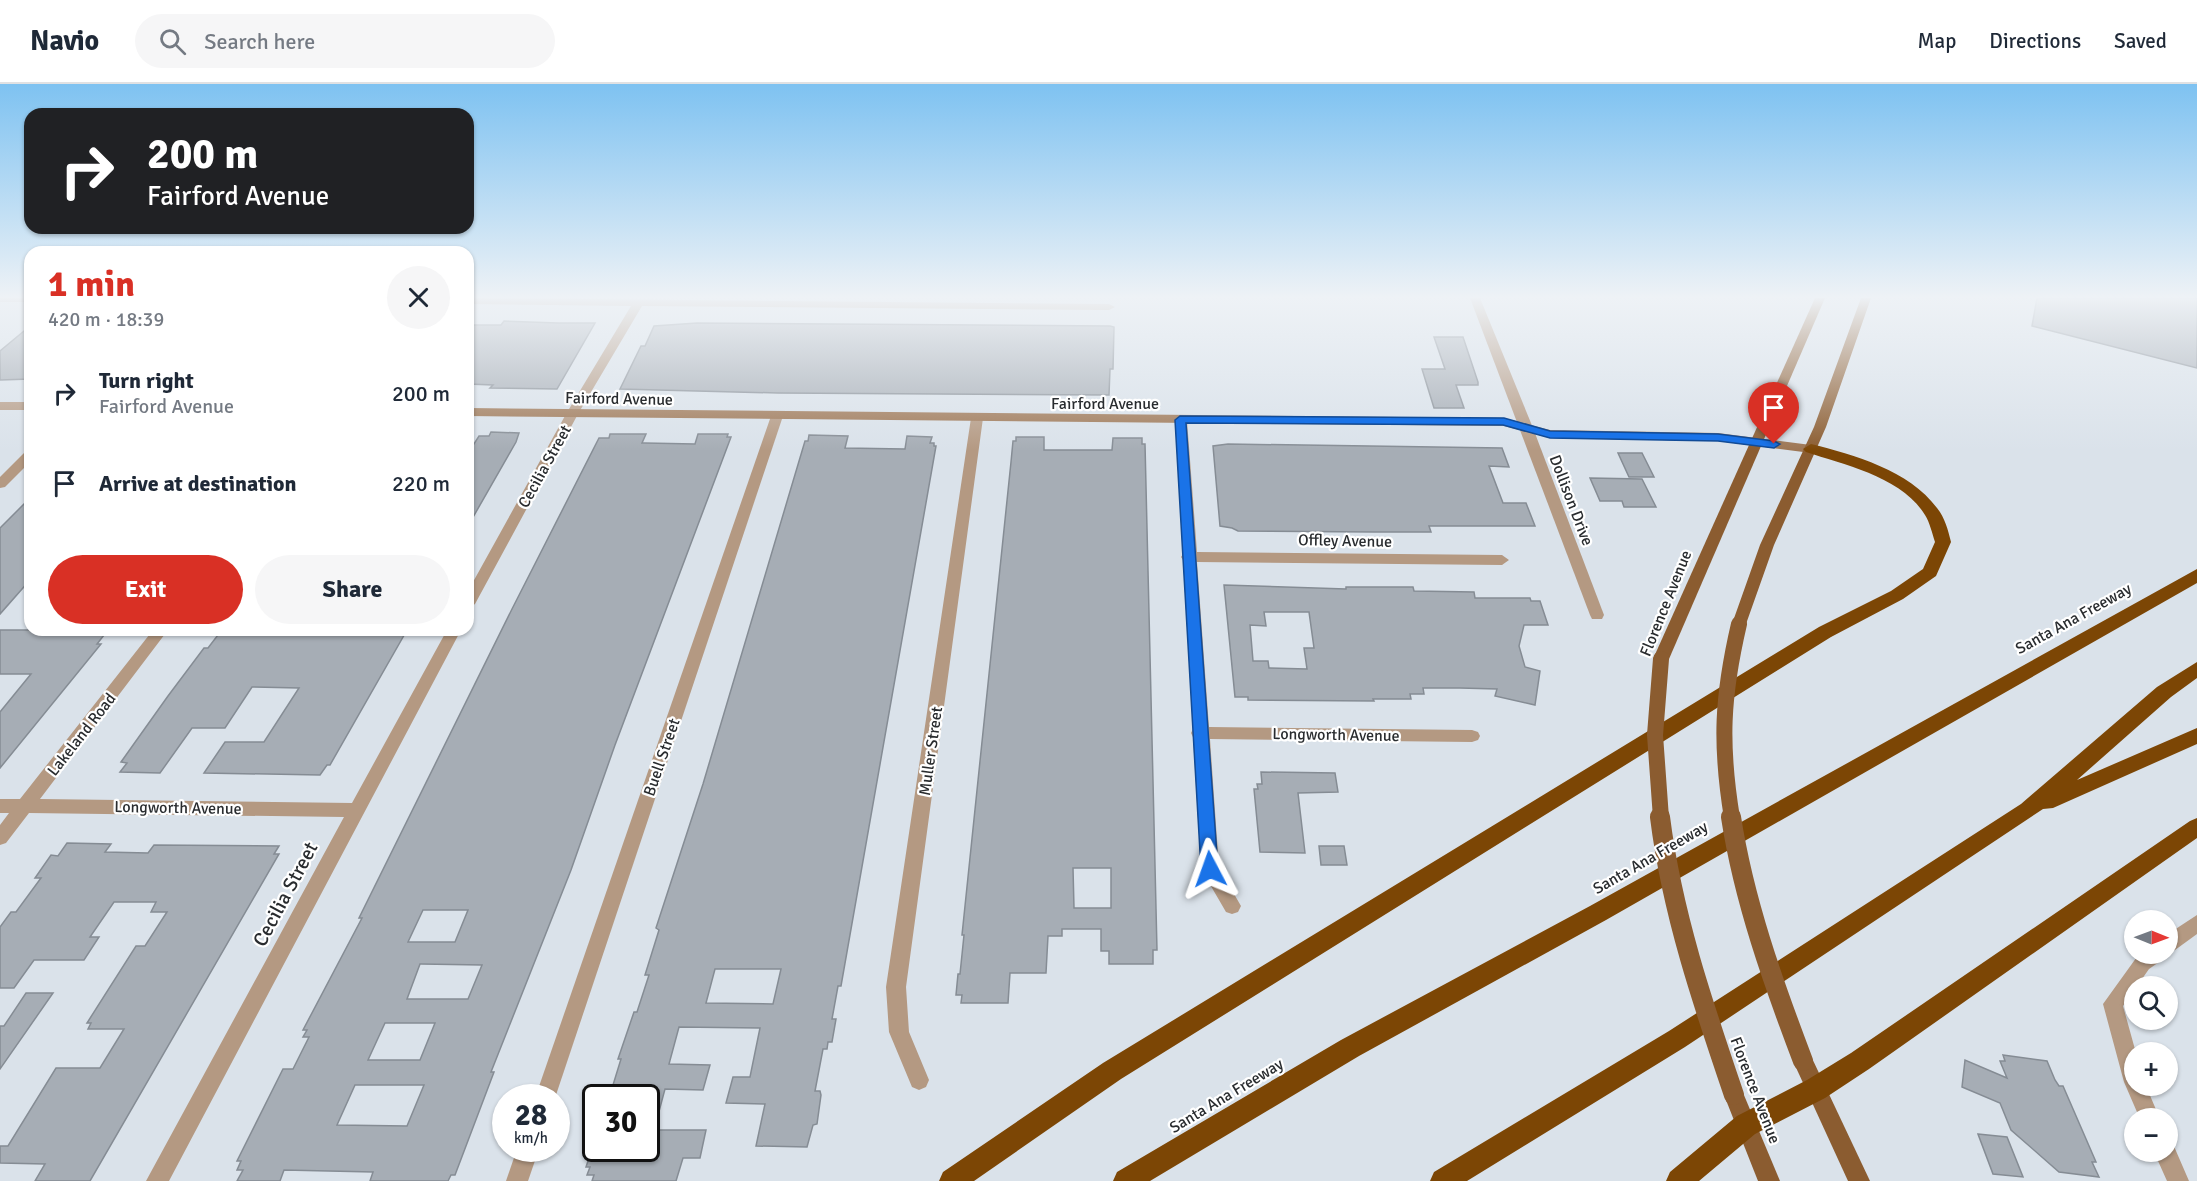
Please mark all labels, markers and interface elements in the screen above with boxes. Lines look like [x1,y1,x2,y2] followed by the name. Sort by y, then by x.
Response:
[135,14,555,68] search box
[30,24,99,58] text: Navio
[156,25,189,58] icon: search
[204,28,315,55] text: Search here
[1918,28,1956,54] text: Map
[1989,28,2081,54] text: Directions
[2114,28,2167,54] text: Saved
[147,129,258,180] text: 200 m
[48,132,126,210] icon: right
[147,180,329,213] text: Fairford Avenue
[48,262,135,307] text: 1 min
[387,266,450,329] button: close
[48,307,164,332] text: 420 m · 18:39
[99,367,194,394] text: Turn right
[48,377,81,410] icon: right
[392,380,450,407] text: 200 m
[1748,382,1799,444] pin
[565,388,673,410] street label: Fairford Avenue
[1757,391,1790,424] icon: arrive
[99,394,234,419] text: Fairford Avenue
[1051,394,1159,414] street label: Fairford Avenue
[514,421,576,512] street label: Cecilia Street
[1545,452,1598,549] street label: Dollison Drive
[48,467,81,500] icon: arrive
[99,470,296,497] text: Arrive at destination
[392,470,450,497] text: 220 m
[1298,530,1392,552] street label: Offley Avenue
[1636,547,1696,659] street label: Florence Avenue
[48,555,243,624] button: Exit
[255,555,450,624] button: Share
[2012,579,2135,659] street label: Santa Ana Freeway
[43,689,120,780] street label: Lakeland Road
[915,705,947,797] street label: Muller Street
[639,715,685,799] street label: Buell Street
[1272,724,1400,746] street label: Longworth Avenue
[114,797,242,819] street label: Longworth Avenue
[1590,817,1712,899] street label: Santa Ana Freeway
[1178,837,1242,901] position arrow
[247,838,323,951] street label: Cecilia Street
[2124,910,2178,964] north arrow
[2124,910,2178,1162] map controls
[2124,976,2178,1030] button: search
[1726,1034,1785,1146] street label: Florence Avenue
[2124,1042,2178,1096] button: +
[1166,1054,1288,1138] street label: Santa Ana Freeway
[582,1084,660,1162] speed limit sign: 30
[515,1097,547,1134] text: 28
[2124,1108,2178,1162] button: −
[514,1129,548,1147] text: km/h

